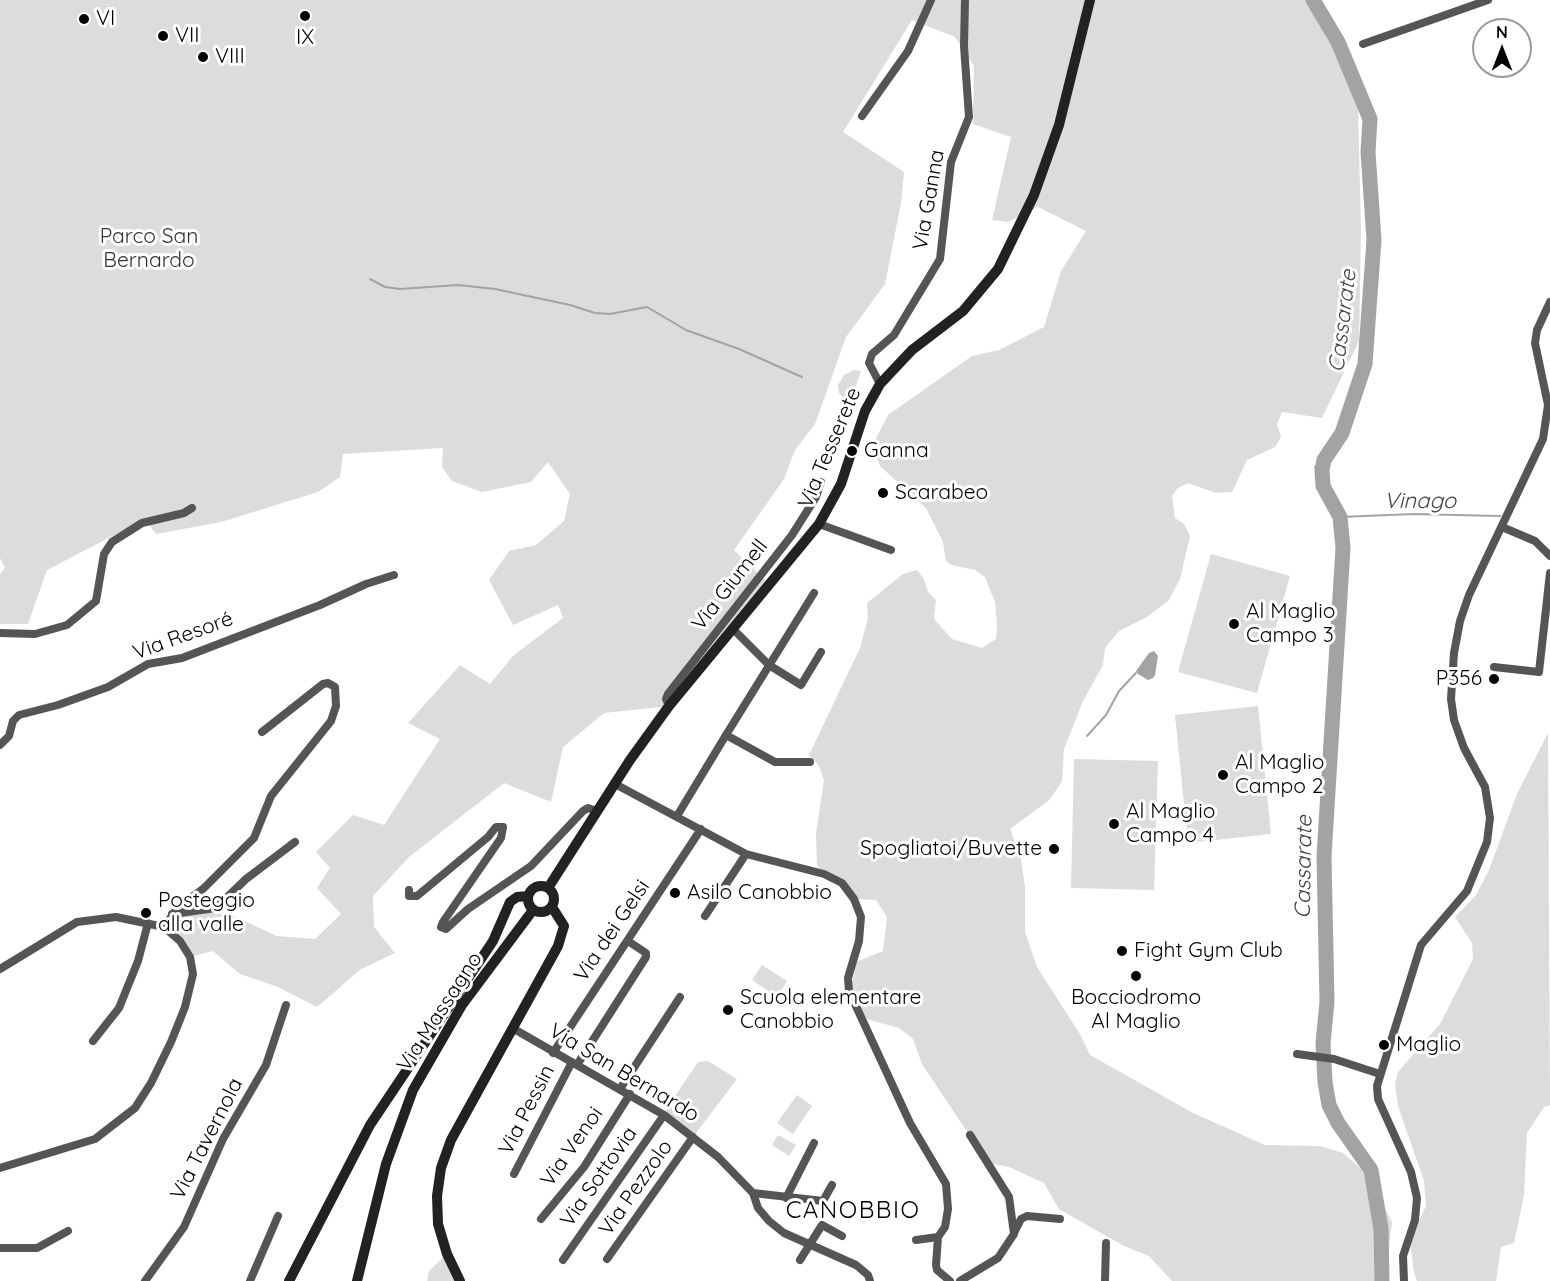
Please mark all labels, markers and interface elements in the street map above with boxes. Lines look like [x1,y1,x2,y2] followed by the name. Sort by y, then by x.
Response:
[96,6,115,32] place label: VI
[298,9,312,23] marker: IX
[77,12,91,26] marker: VI
[1472,18,1532,78] north arrow
[1496,22,1508,42] text: N
[175,23,199,49] place label: VII
[296,25,314,51] place label: IX
[156,29,170,43] marker: VII
[215,44,245,70] place label: VIII
[196,50,210,64] marker: VIII
[908,148,950,252] street label: Via Ganna
[100,224,198,274] park label: Parco San Bernardo
[1324,268,1362,374] water label: Cassarate
[793,384,867,512] street label: Via Tesserete
[864,438,929,464] place label: Ganna
[845,444,859,458] marker: Ganna
[895,480,988,506] place label: Scarabeo
[876,486,890,500] marker: Scarabeo
[1384,488,1456,514] water label: Vinago
[687,534,773,636] street label: Via Giumell
[1246,599,1335,649] place label: Al Maglio Campo 3
[129,606,237,666] street label: Via Resoré
[1227,617,1241,631] marker: Al Maglio Campo 3
[1436,666,1482,692] place label: P356
[1487,672,1501,686] marker: P356
[1235,750,1324,800] place label: Al Maglio Campo 2
[1216,768,1230,782] marker: Al Maglio Campo 2
[1126,799,1215,849] place label: Al Maglio Campo 4
[1290,815,1318,919] water label: Cassarate
[1107,817,1121,831] marker: Al Maglio Campo 4
[860,836,1042,862] place label: Spogliatoi/Buvette
[1047,842,1061,856] marker: Spogliatoi/Buvette
[569,875,655,987] street label: Via dei Gelsi
[687,880,832,906] place label: Asilo Canobbio
[668,886,682,900] marker: Asilo Canobbio
[158,888,255,938] place label: Posteggio alla valle
[139,906,153,920] marker: Posteggio alla valle
[1134,938,1283,964] place label: Fight Gym Club
[1115,944,1129,958] marker: Fight Gym Club
[392,947,488,1077] street label: Via Massagno
[1129,969,1143,983] marker: Bocciodromo Al Maglio
[740,985,921,1035] place label: Scuola elementare Canobbio
[1071,985,1201,1035] place label: Bocciodromo Al Maglio
[721,1003,735,1017] marker: Scuola elementare Canobbio
[544,1018,704,1128] street label: Via San Bernardo
[1396,1032,1461,1058] place label: Maglio
[1377,1038,1391,1052] marker: Maglio
[494,1061,560,1159] street label: Via Pessin
[166,1074,248,1204] street label: Via Tavernola
[535,1102,609,1192] street label: Via Venoi
[555,1122,643,1232] street label: Via Sottovia
[594,1135,678,1241] street label: Via Pezzolo
[786,1197,920,1225] district label: CANOBBIO

